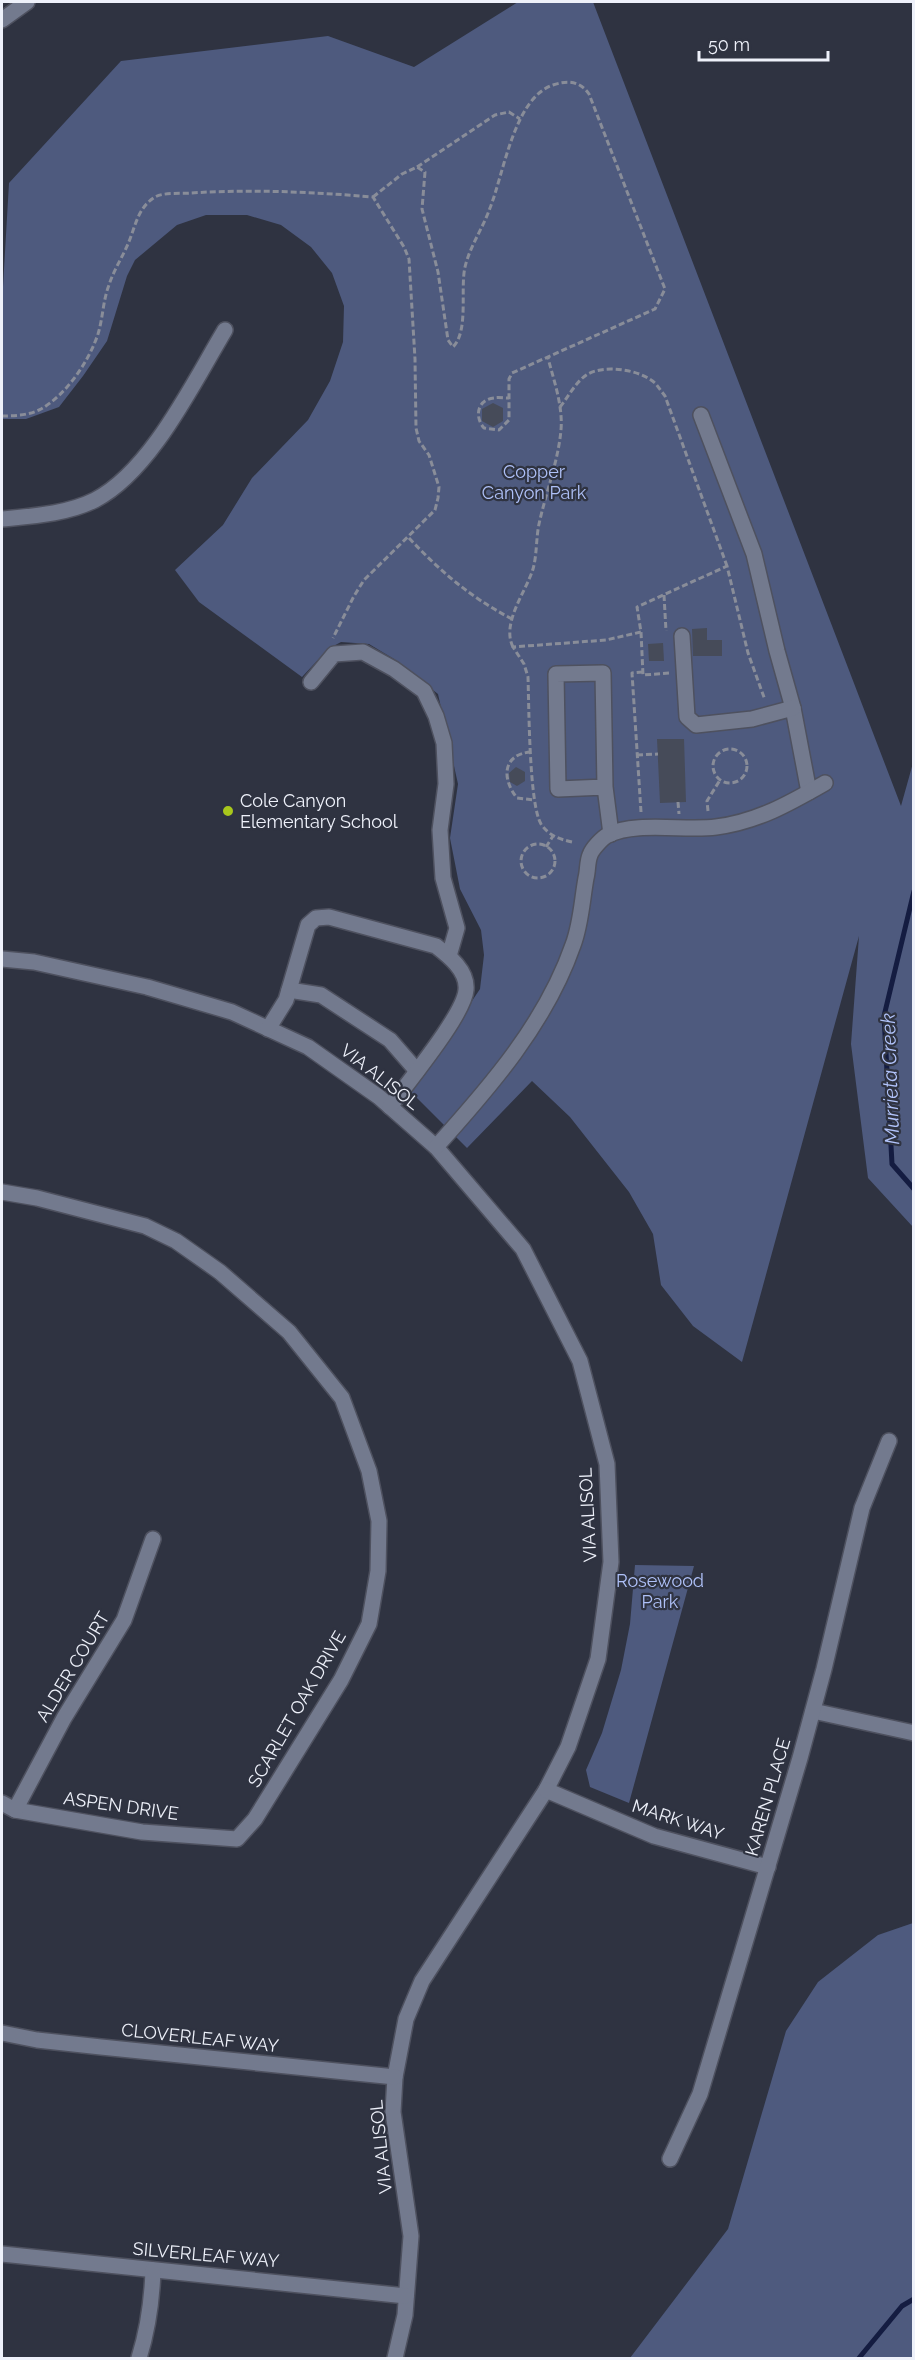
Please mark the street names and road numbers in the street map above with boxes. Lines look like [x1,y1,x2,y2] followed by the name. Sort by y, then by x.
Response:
[337,1039,424,1114] street label: VIA ALISOL
[575,1467,600,1563] street label: VIA ALISOL
[31,1608,114,1726] street label: ALDER COURT
[243,1627,350,1791] street label: SCARLET OAK DRIVE
[741,1735,794,1858] street label: KAREN PLACE
[62,1787,180,1824] street label: ASPEN DRIVE
[630,1795,727,1844] street label: MARK WAY
[120,2019,280,2056] street label: CLOVERLEAF WAY
[365,2099,396,2195] street label: VIA ALISOL
[132,2238,280,2271] street label: SILVERLEAF WAY

